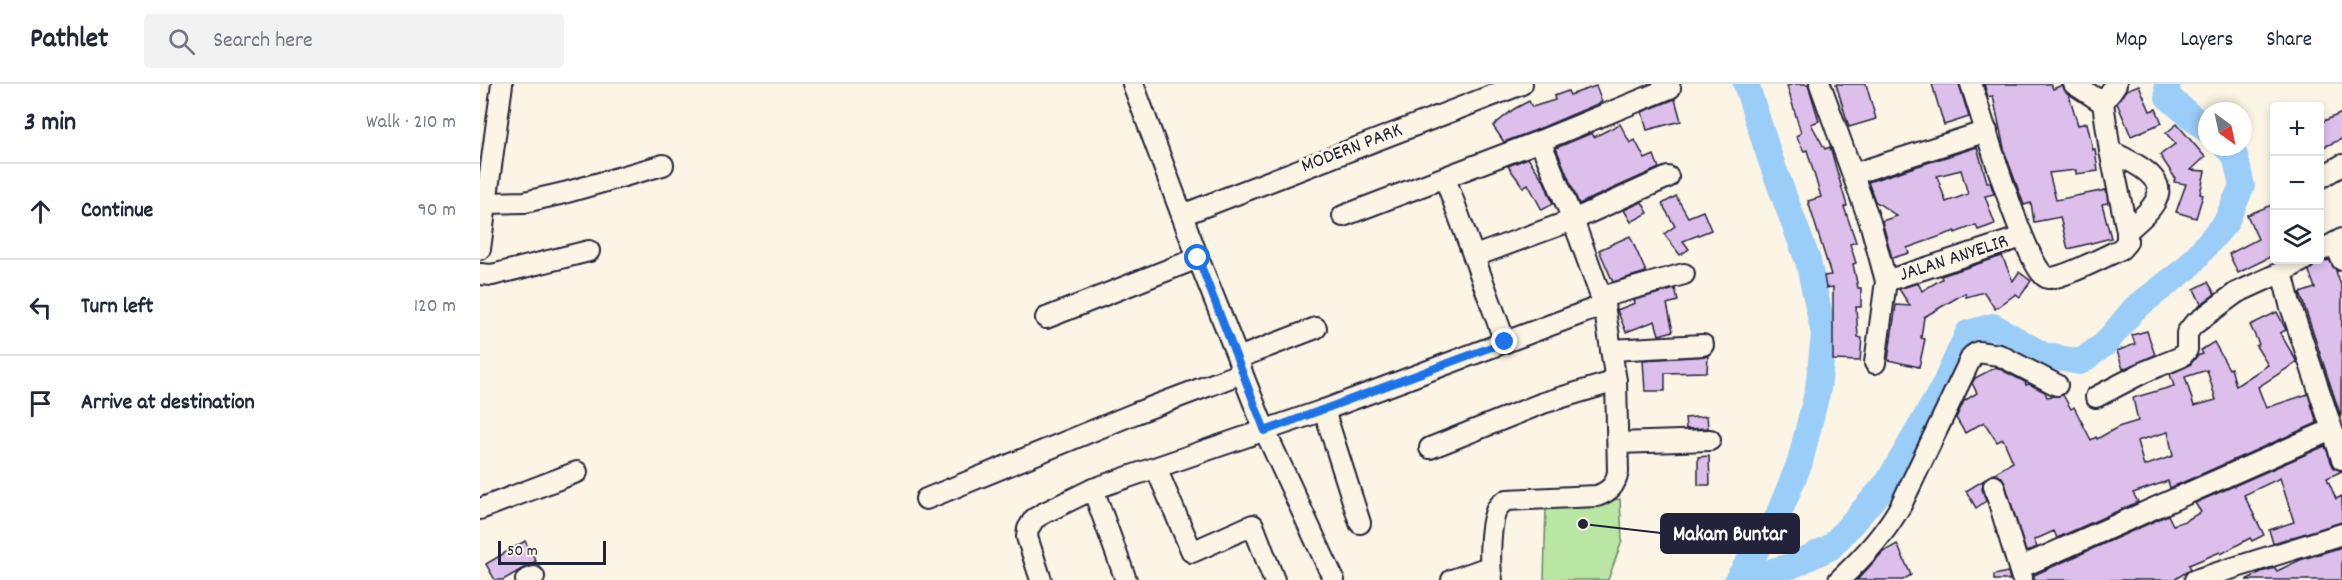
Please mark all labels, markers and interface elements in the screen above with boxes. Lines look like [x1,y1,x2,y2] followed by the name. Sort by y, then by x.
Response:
[144,14,564,68] search box
[30,21,108,61] text: Pathlet
[165,25,198,58] icon: search
[213,26,313,57] text: Search here
[2116,26,2147,56] text: Map
[2180,26,2233,56] text: Layers
[2266,26,2312,56] text: Share
[2198,102,2252,156] north arrow
[2270,102,2324,264] map controls
[2270,102,2324,156] button: +
[24,105,76,142] text: 3 min
[366,109,456,137] text: Walk · 210 m
[1298,117,1406,181] street label: MODERN PARK
[2270,156,2324,210] button: −
[24,195,57,228] icon: ahead
[81,196,153,227] text: Continue
[418,197,456,225] text: 90 m
[2270,210,2324,264] button: layers
[1896,228,2012,290] street label: JALAN ANYELIR
[1184,244,1210,270] route start
[24,291,57,324] icon: left
[81,292,153,323] text: Turn left
[414,293,456,321] text: 120 m
[1491,328,1517,354] route end
[24,387,57,420] icon: arrive
[81,388,255,419] text: Arrive at destination
[1661,514,1799,553] callout: Makam Buntar
[1673,521,1788,551] text: Makam Buntar
[498,538,606,566] scale bar
[507,540,538,563] text: 50 m

